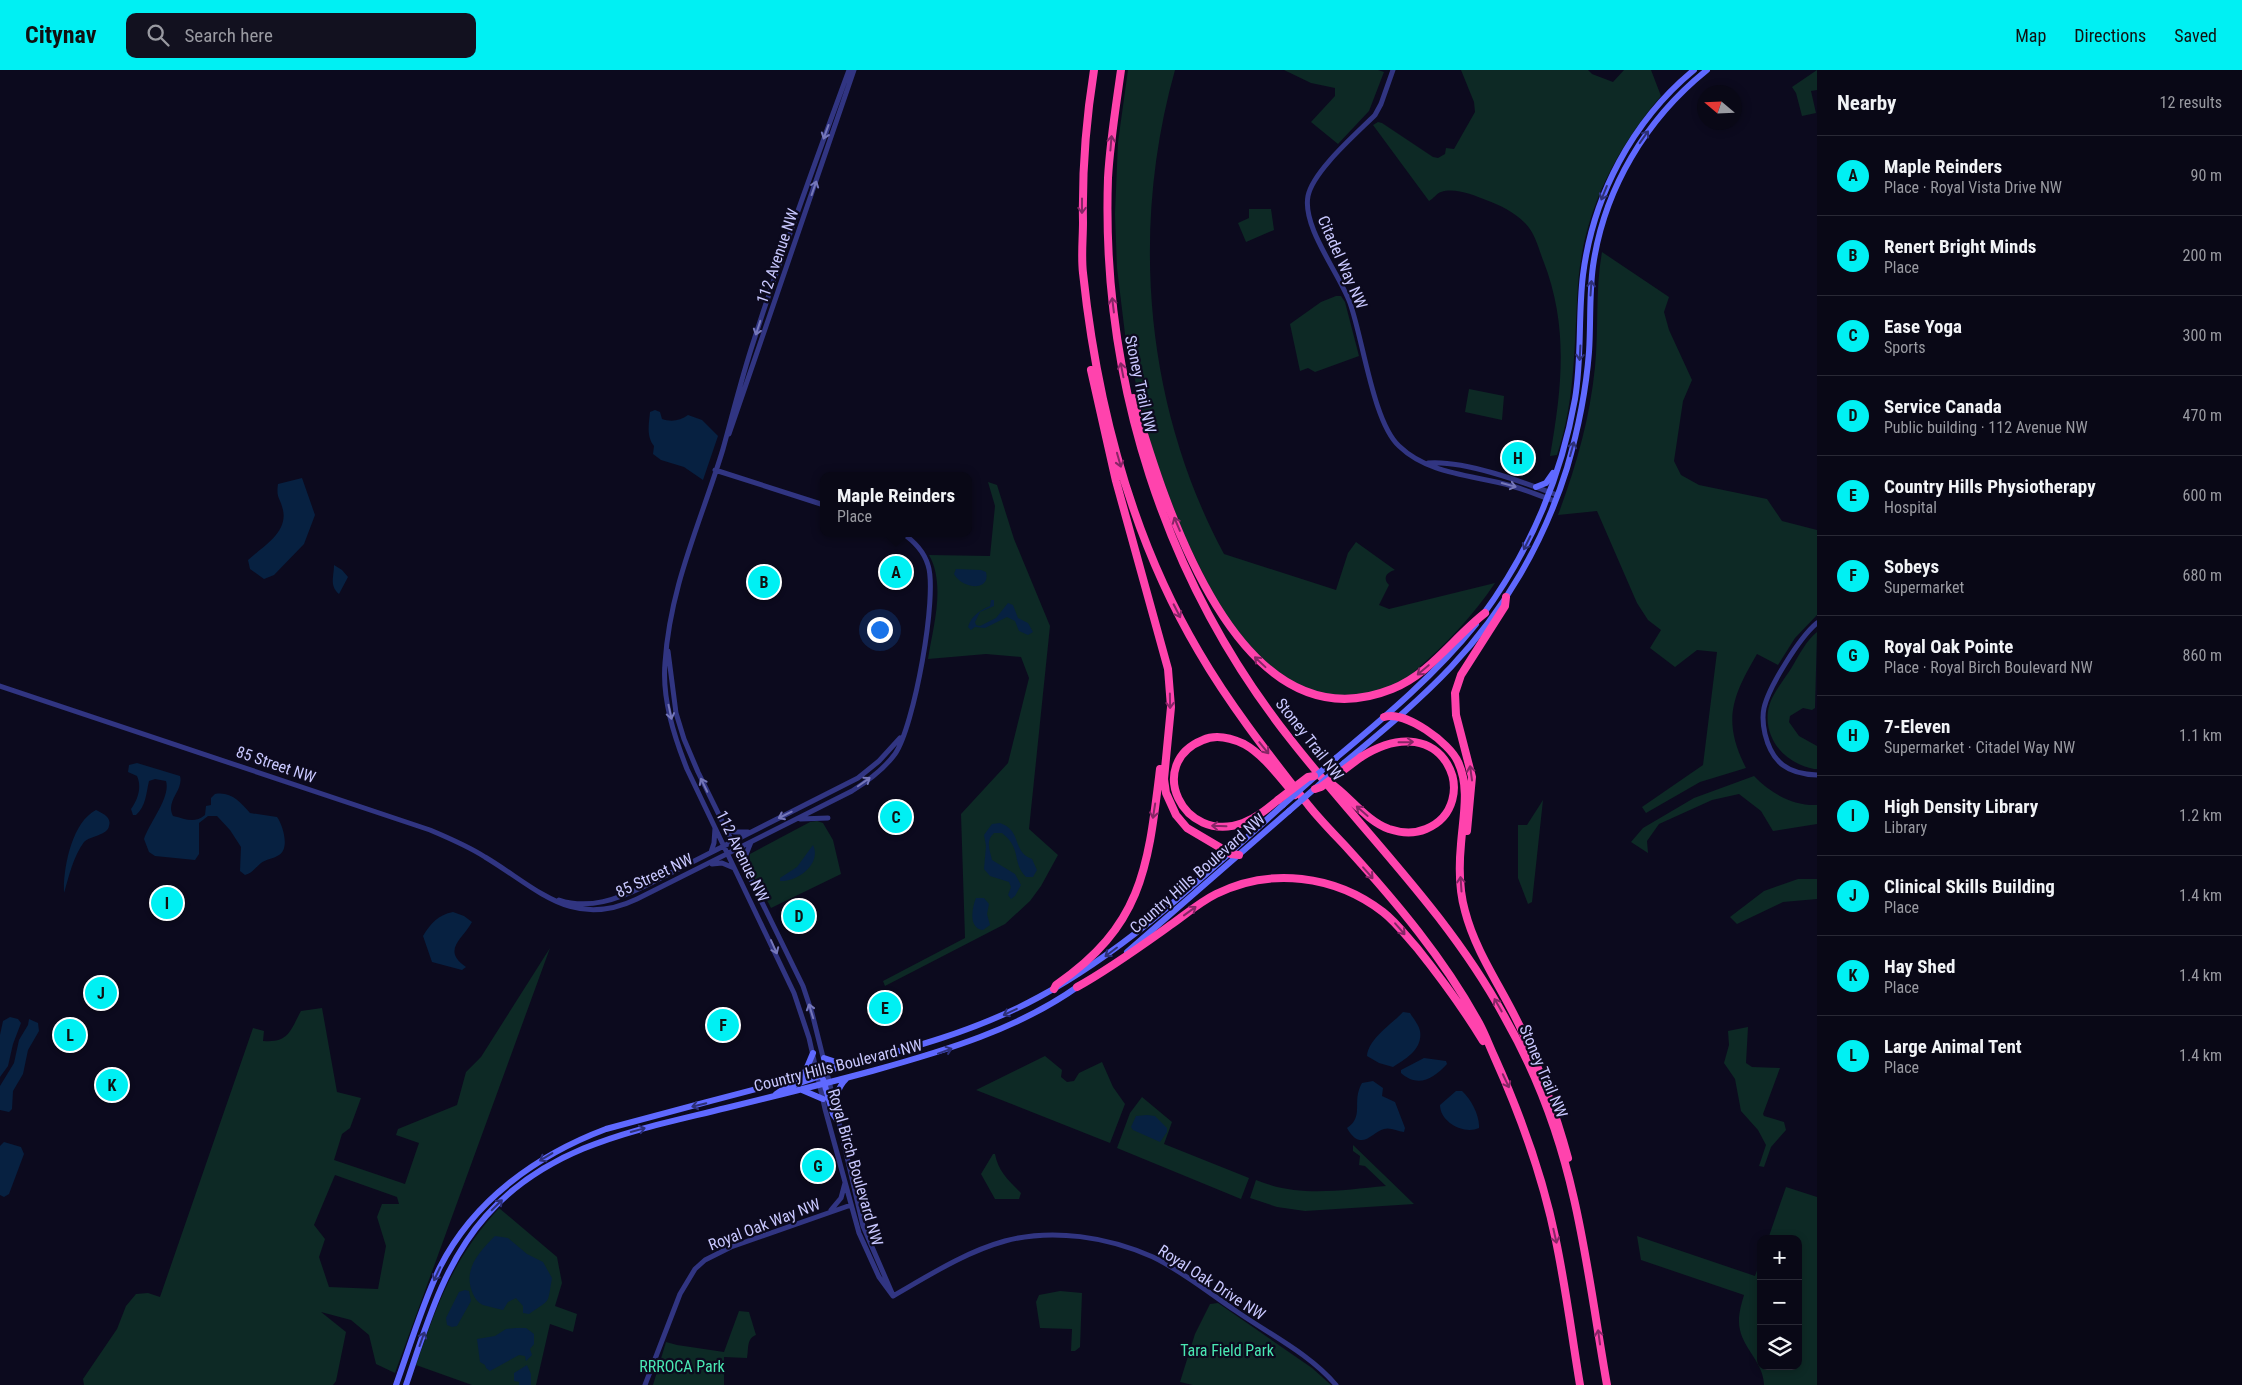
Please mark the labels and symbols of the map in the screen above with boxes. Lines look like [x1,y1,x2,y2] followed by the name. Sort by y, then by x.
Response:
[1697,85,1742,130] north arrow
[821,124,830,139] one-way arrow
[1639,130,1649,144] one-way arrow
[1107,135,1116,151] one-way arrow
[809,181,819,197] one-way arrow
[1599,185,1609,200] one-way arrow
[1077,197,1087,213] one-way arrow
[752,206,803,306] street label: 112 Avenue NW
[1314,213,1372,312] street label: Citadel Way NW
[1586,280,1595,296] one-way arrow
[1108,297,1118,313] one-way arrow
[752,319,762,335] one-way arrow
[1121,334,1160,435] street label: Stoney Trail NW
[1575,344,1584,360] one-way arrow
[1117,363,1127,379] one-way arrow
[1502,439,1534,477] pin: H
[1568,441,1577,457] one-way arrow
[1114,451,1124,467] one-way arrow
[1500,481,1516,490] one-way arrow
[1172,517,1181,532] one-way arrow
[1522,535,1531,550] one-way arrow
[880,553,912,591] pin: A
[748,563,780,601] pin: B
[1173,603,1182,618] one-way arrow
[867,617,893,643] your location
[1254,656,1266,668] one-way arrow
[1417,665,1430,676] one-way arrow
[1165,693,1175,709] one-way arrow
[1272,694,1348,784] street label: Stoney Trail NW
[666,704,675,720] one-way arrow
[1398,737,1414,747] one-way arrow
[1259,741,1270,754] one-way arrow
[234,742,318,787] street label: 85 Street NW
[1465,765,1475,781] one-way arrow
[857,777,871,787] one-way arrow
[699,778,708,793] one-way arrow
[880,798,912,836] pin: C
[1149,802,1159,818] one-way arrow
[1356,805,1369,816] one-way arrow
[712,807,773,905] street label: 112 Avenue NW
[1126,809,1269,937] street label: Country Hills Boulevard NW
[777,811,792,821] one-way arrow
[1211,821,1228,831] one-way arrow
[613,849,696,902] street label: 85 Street NW
[1363,866,1374,879] one-way arrow
[1457,876,1466,892] one-way arrow
[151,884,183,922] pin: I
[783,897,815,935] pin: D
[1183,906,1197,916] one-way arrow
[1394,922,1405,935] one-way arrow
[770,939,779,954] one-way arrow
[1104,947,1118,957] one-way arrow
[85,974,117,1012] pin: J
[869,989,901,1027] pin: E
[1493,998,1503,1013] one-way arrow
[806,1003,816,1019] one-way arrow
[707,1006,739,1044] pin: F
[1003,1008,1018,1017] one-way arrow
[54,1016,86,1054] pin: L
[1515,1022,1572,1121] street label: Stoney Trail NW
[752,1035,924,1096] street label: Country Hills Boulevard NW
[937,1045,953,1055] one-way arrow
[96,1066,128,1104] pin: K
[1501,1073,1511,1088] one-way arrow
[824,1087,887,1248] street label: Royal Birch Boulevard NW
[692,1100,708,1110] one-way arrow
[629,1124,645,1134] one-way arrow
[802,1147,834,1185] pin: G
[540,1152,554,1162] one-way arrow
[706,1194,823,1254] street label: Royal Oak Way NW
[490,1200,502,1212] one-way arrow
[1551,1227,1560,1243] one-way arrow
[1155,1241,1269,1324] street label: Royal Oak Drive NW
[432,1266,442,1281] one-way arrow
[1594,1329,1604,1345] one-way arrow
[418,1332,427,1347] one-way arrow
[1180,1341,1275,1360] park label: Tara Field Park
[639,1357,726,1376] park label: RRROCA Park

